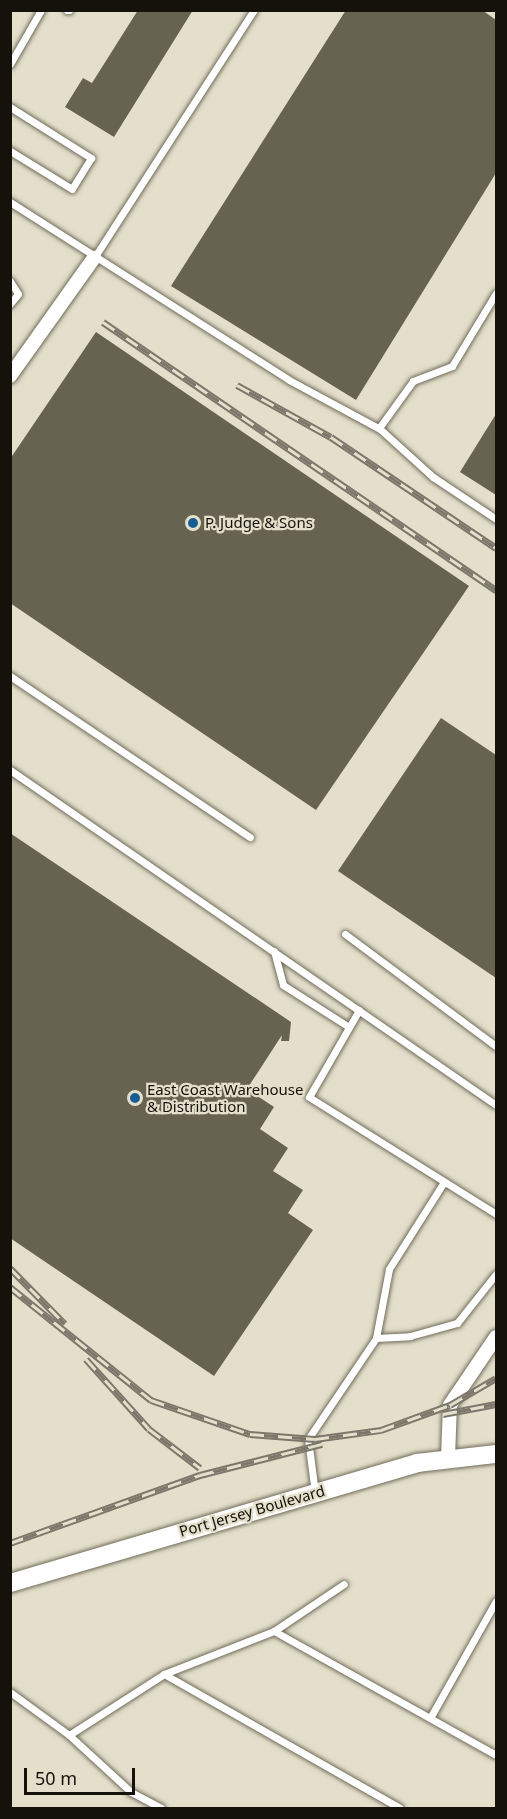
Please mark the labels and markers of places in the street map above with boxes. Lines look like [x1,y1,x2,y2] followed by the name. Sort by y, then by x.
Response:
[205,514,313,532] place label: P. Judge & Sons
[186,516,200,530] marker: P. Judge & Sons
[147,1080,303,1115] place label: East Coast Warehouse & Distribution
[128,1091,142,1105] marker: East Coast Warehouse & Distribution

